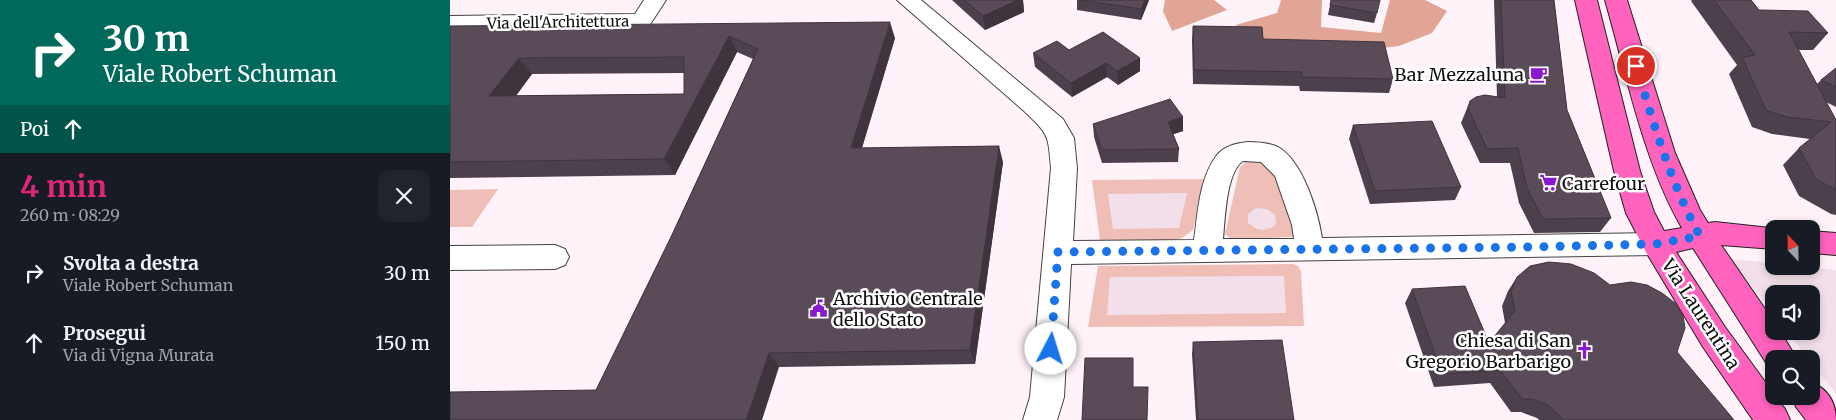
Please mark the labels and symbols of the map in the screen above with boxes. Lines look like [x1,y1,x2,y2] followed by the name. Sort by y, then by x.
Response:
[486,11,629,33] street label: Via dell'Architettura
[1615,45,1657,87] pin
[1394,63,1524,86] place label: Bar Mezzaluna
[1528,64,1548,84] cafe icon: Bar Mezzaluna
[1562,172,1645,195] place label: Carrefour
[1538,173,1558,193] supermarket icon: Carrefour
[1765,220,1820,275] north arrow
[1656,254,1745,374] street label: Via Laurentina
[832,287,983,331] place label: Archivio Centrale dello Stato
[809,298,829,318] public building icon: Archivio Centrale dello Stato
[1024,322,1076,374] position arrow
[1406,329,1571,373] place label: Chiesa di San Gregorio Barbarigo
[1575,340,1595,360] church icon: Chiesa di San Gregorio Barbarigo

